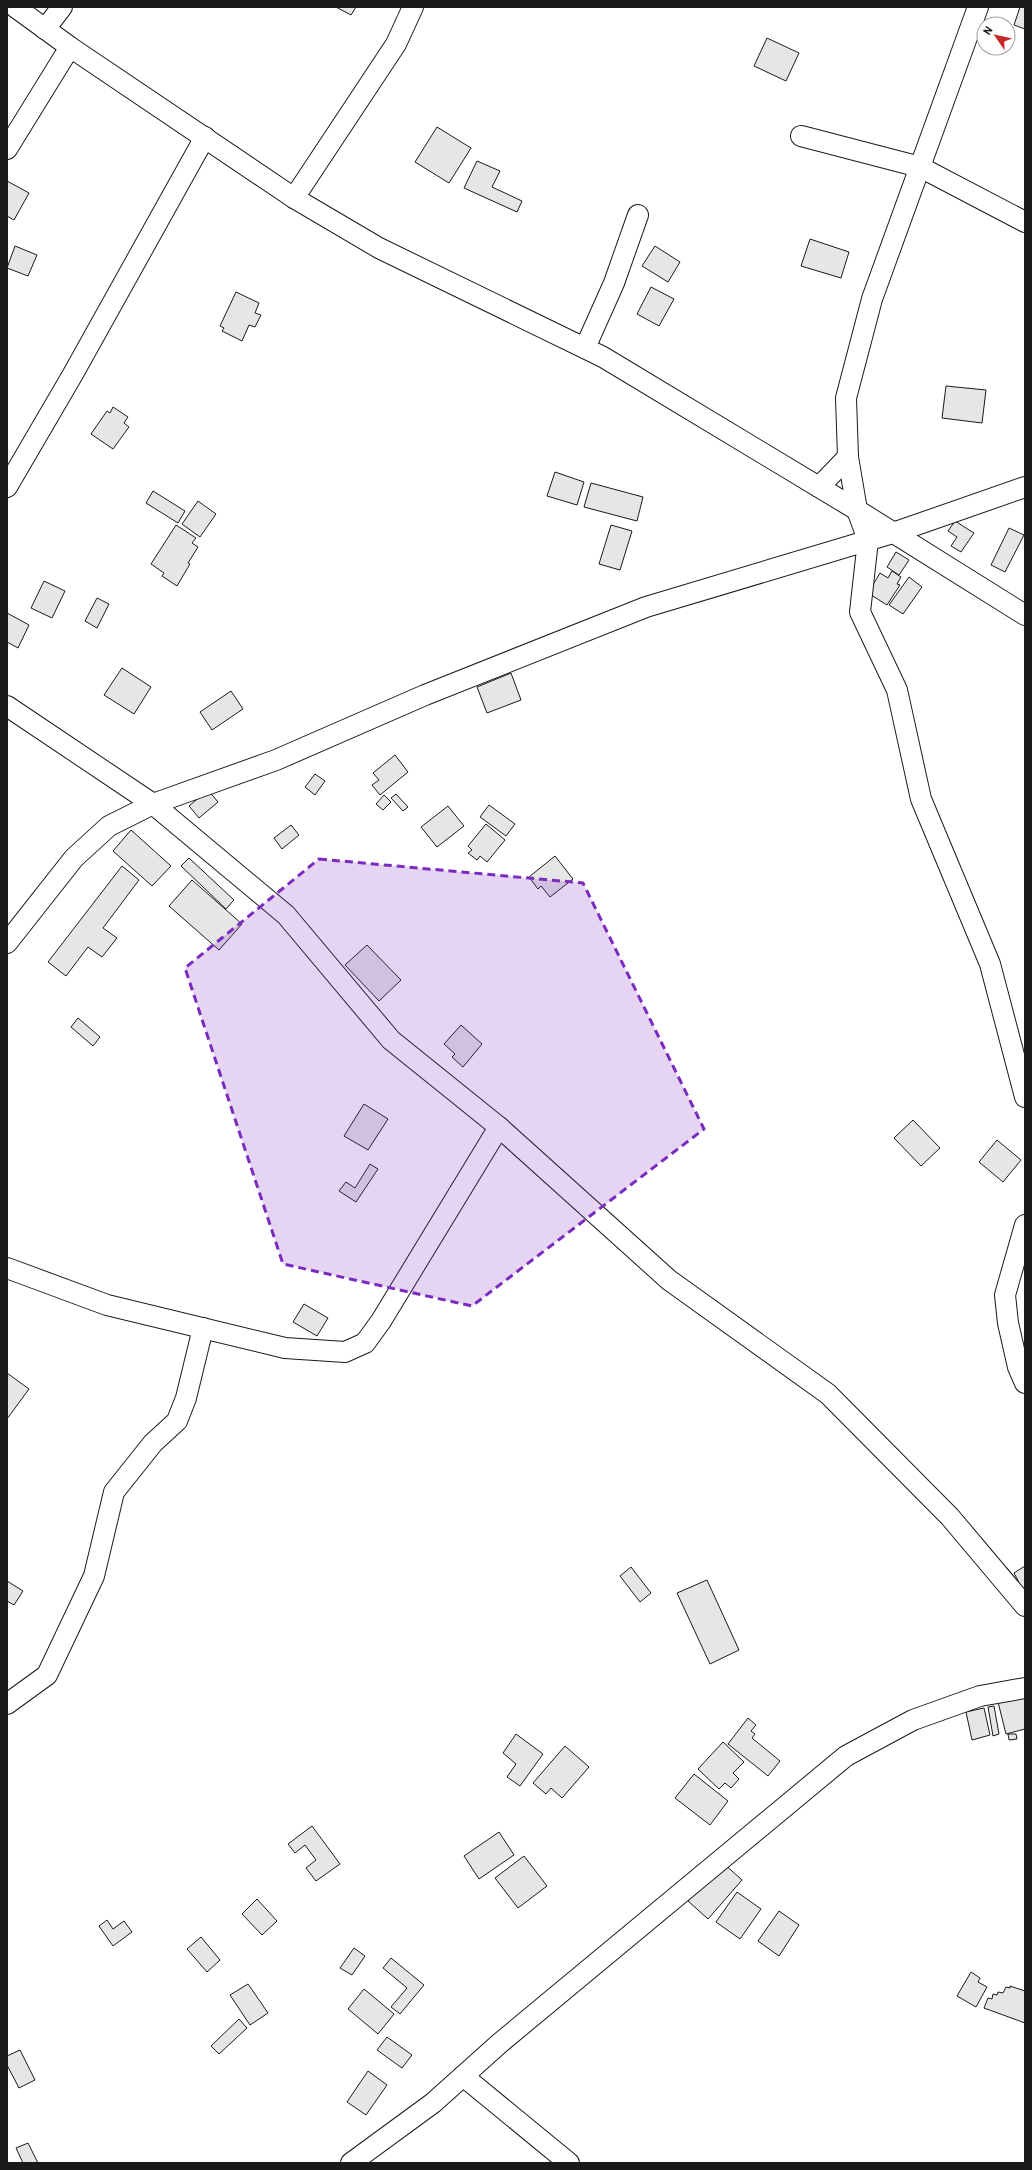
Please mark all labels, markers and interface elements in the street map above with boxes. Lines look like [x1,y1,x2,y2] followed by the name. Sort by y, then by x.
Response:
[976,16,1016,56] north arrow
[980,23,995,37] text: N

